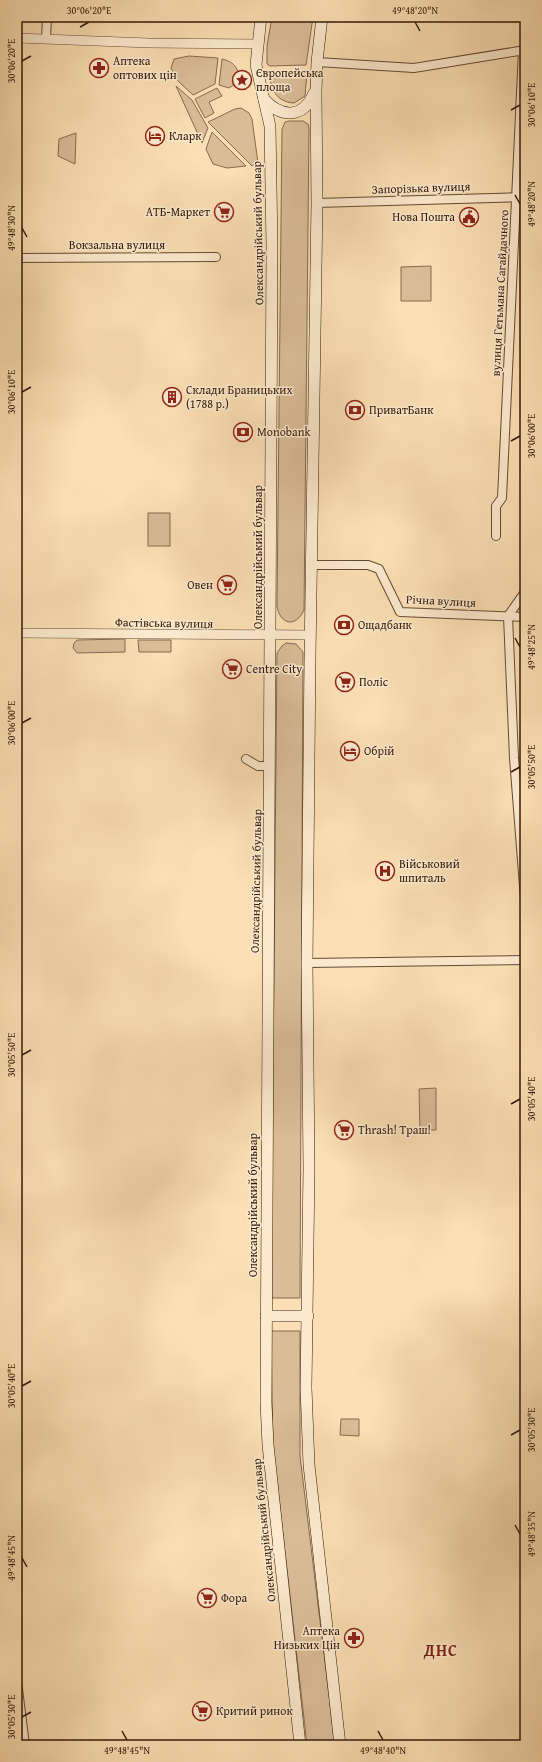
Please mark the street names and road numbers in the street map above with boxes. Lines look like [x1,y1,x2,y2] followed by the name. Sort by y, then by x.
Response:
[248,160,267,305] street label: Олександрійський бульвар
[371,177,471,198] street label: Запорізька вулиця
[487,209,512,377] street label: вулиця Гетьмана Сагайдачного
[69,236,165,253] street label: Вокзальна вулиця
[249,484,266,629] street label: Олександрійський бульвар
[406,590,477,611] street label: Річна вулиця
[115,613,213,632] street label: Фастівська вулиця
[246,808,265,953] street label: Олександрійський бульвар
[244,1132,261,1277] street label: Олександрійський бульвар
[247,1457,279,1603] street label: Олександрійський бульвар

